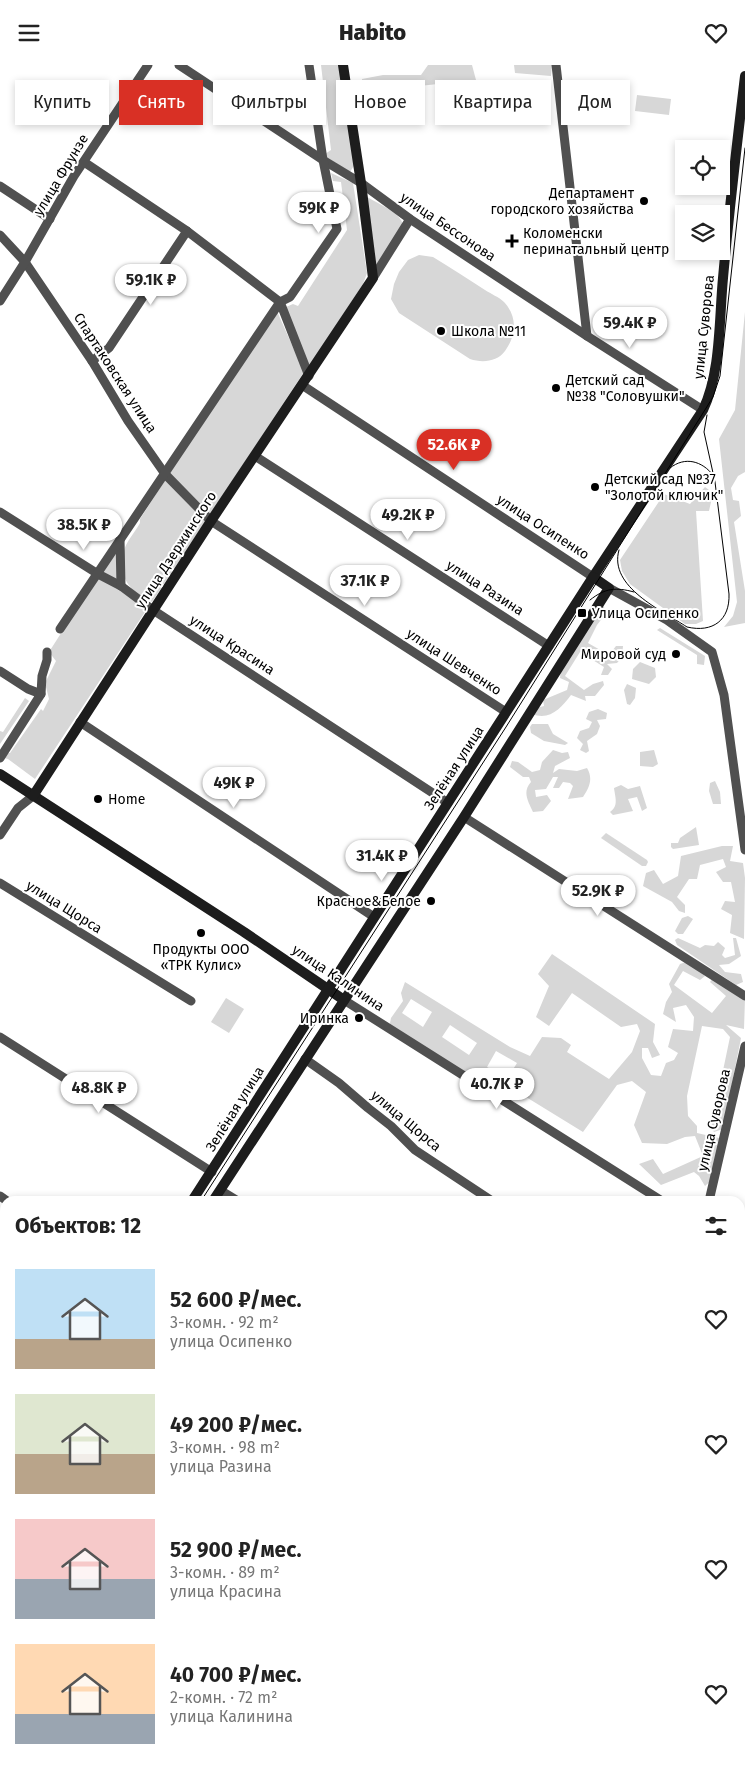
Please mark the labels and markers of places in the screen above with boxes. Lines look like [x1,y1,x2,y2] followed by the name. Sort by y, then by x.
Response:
[491,185,635,218] place label: Департамент городского хозяйства
[284,191,354,234] pin: 59K ₽
[638,195,650,207] marker: Департамент городского хозяйства
[523,225,669,258] place label: Коломенски перинатальный центр
[505,234,519,248] marker: Коломенски перинатальный центр
[105,263,197,306] pin: 59.1K ₽
[584,307,676,349] pin: 59.4K ₽
[451,323,526,340] place label: Школа №11
[435,325,447,337] marker: Школа №11
[565,372,685,405] place label: Детский сад №38 "Соловушки"
[550,382,562,394] marker: Детский сад №38 "Соловушки"
[408,429,500,471] pin: 52.6K ₽
[604,471,723,504] place label: Детский сад №37 "Золотой ключик"
[589,481,601,493] marker: Детский сад №37 "Золотой ключик"
[362,499,454,541] pin: 49.2K ₽
[38,509,130,551] pin: 38.5K ₽
[319,565,411,607] pin: 37.1K ₽
[592,605,699,622] place label: Улица Осипенко
[576,607,588,619] marker: Улица Осипенко
[581,646,666,663] place label: Мировой суд
[670,648,682,660] marker: Мировой суд
[199,767,269,809] pin: 49K ₽
[108,791,145,808] place label: Home
[92,793,104,805] marker: Home
[336,839,428,882] pin: 31.4K ₽
[552,875,644,917] pin: 52.9K ₽
[316,893,421,910] place label: Красное&Белое
[425,895,437,907] marker: Красное&Белое
[195,927,207,939] marker: Продукты ООО «ТРК Кулис»
[152,941,250,974] place label: Продукты ООО «ТРК Кулис»
[300,1010,349,1027] place label: Иринка
[353,1012,365,1024] marker: Иринка
[451,1067,543,1110] pin: 40.7K ₽
[53,1071,145,1114] pin: 48.8K ₽

